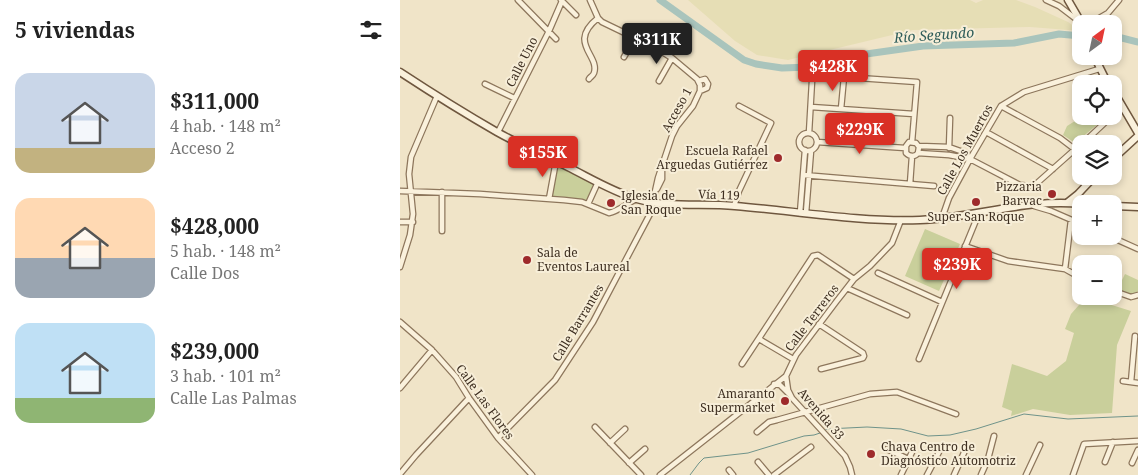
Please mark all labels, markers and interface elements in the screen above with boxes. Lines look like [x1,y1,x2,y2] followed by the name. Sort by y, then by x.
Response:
[1072,15,1122,65] north arrow
[1072,15,1122,305] map controls
[15,16,135,44] text: 5 viviendas
[357,16,385,44] icon: filters
[622,22,692,65] pin: $311K
[892,22,975,47] water label: Río Segundo
[633,28,681,50] text: $311K
[502,34,542,90] street label: Calle Uno
[798,49,868,92] pin: $428K
[809,55,857,77] text: $428K
[1072,75,1122,125] button: locate
[657,84,696,135] street label: Acceso 1
[170,87,259,115] text: $311,000
[55,93,115,153] icon: home
[933,101,997,198] street label: Calle Los Muertos
[825,112,895,155] pin: $229K
[170,115,281,137] text: 4 hab. · 148 m²
[836,118,884,140] text: $229K
[1072,135,1122,185] button: layers
[508,136,578,178] pin: $155K
[170,137,235,159] text: Acceso 2
[519,141,567,163] text: $155K
[656,142,768,173] place label: Escuela Rafael Arguedas Gutiérrez
[772,152,784,164] marker: Escuela Rafael Arguedas Gutiérrez
[996,178,1042,209] place label: Pizzaria Barvac
[698,185,740,204] street label: Vía 119
[621,187,681,218] place label: Iglesia de San Roque
[1046,188,1058,200] marker: Pizzaria Barvac
[1072,195,1122,245] button: +
[970,196,982,208] marker: Super San Roque
[605,197,617,209] marker: Iglesia de San Roque
[927,208,1025,225] place label: Super San Roque
[170,212,259,240] text: $428,000
[55,218,115,278] icon: home
[170,240,281,262] text: 5 hab. · 148 m²
[537,244,630,275] place label: Sala de Eventos Laureal
[922,248,992,290] pin: $239K
[933,253,981,275] text: $239K
[521,254,533,266] marker: Sala de Eventos Laureal
[1072,255,1122,305] button: −
[170,262,240,284] text: Calle Dos
[548,281,607,365] street label: Calle Barrantes
[781,281,842,355] street label: Calle Terreros
[170,337,259,365] text: $239,000
[55,343,115,403] icon: home
[452,361,518,443] street label: Calle Las Flores
[170,365,281,387] text: 3 hab. · 101 m²
[794,384,849,443] street label: Avenida 33
[700,385,775,416] place label: Amaranto Supermarket
[170,387,297,409] text: Calle Las Palmas
[779,395,791,407] marker: Amaranto Supermarket
[881,438,1016,469] place label: Chava Centro de Diagnóstico Automotriz
[865,448,877,460] marker: Chava Centro de Diagnóstico Automotriz

